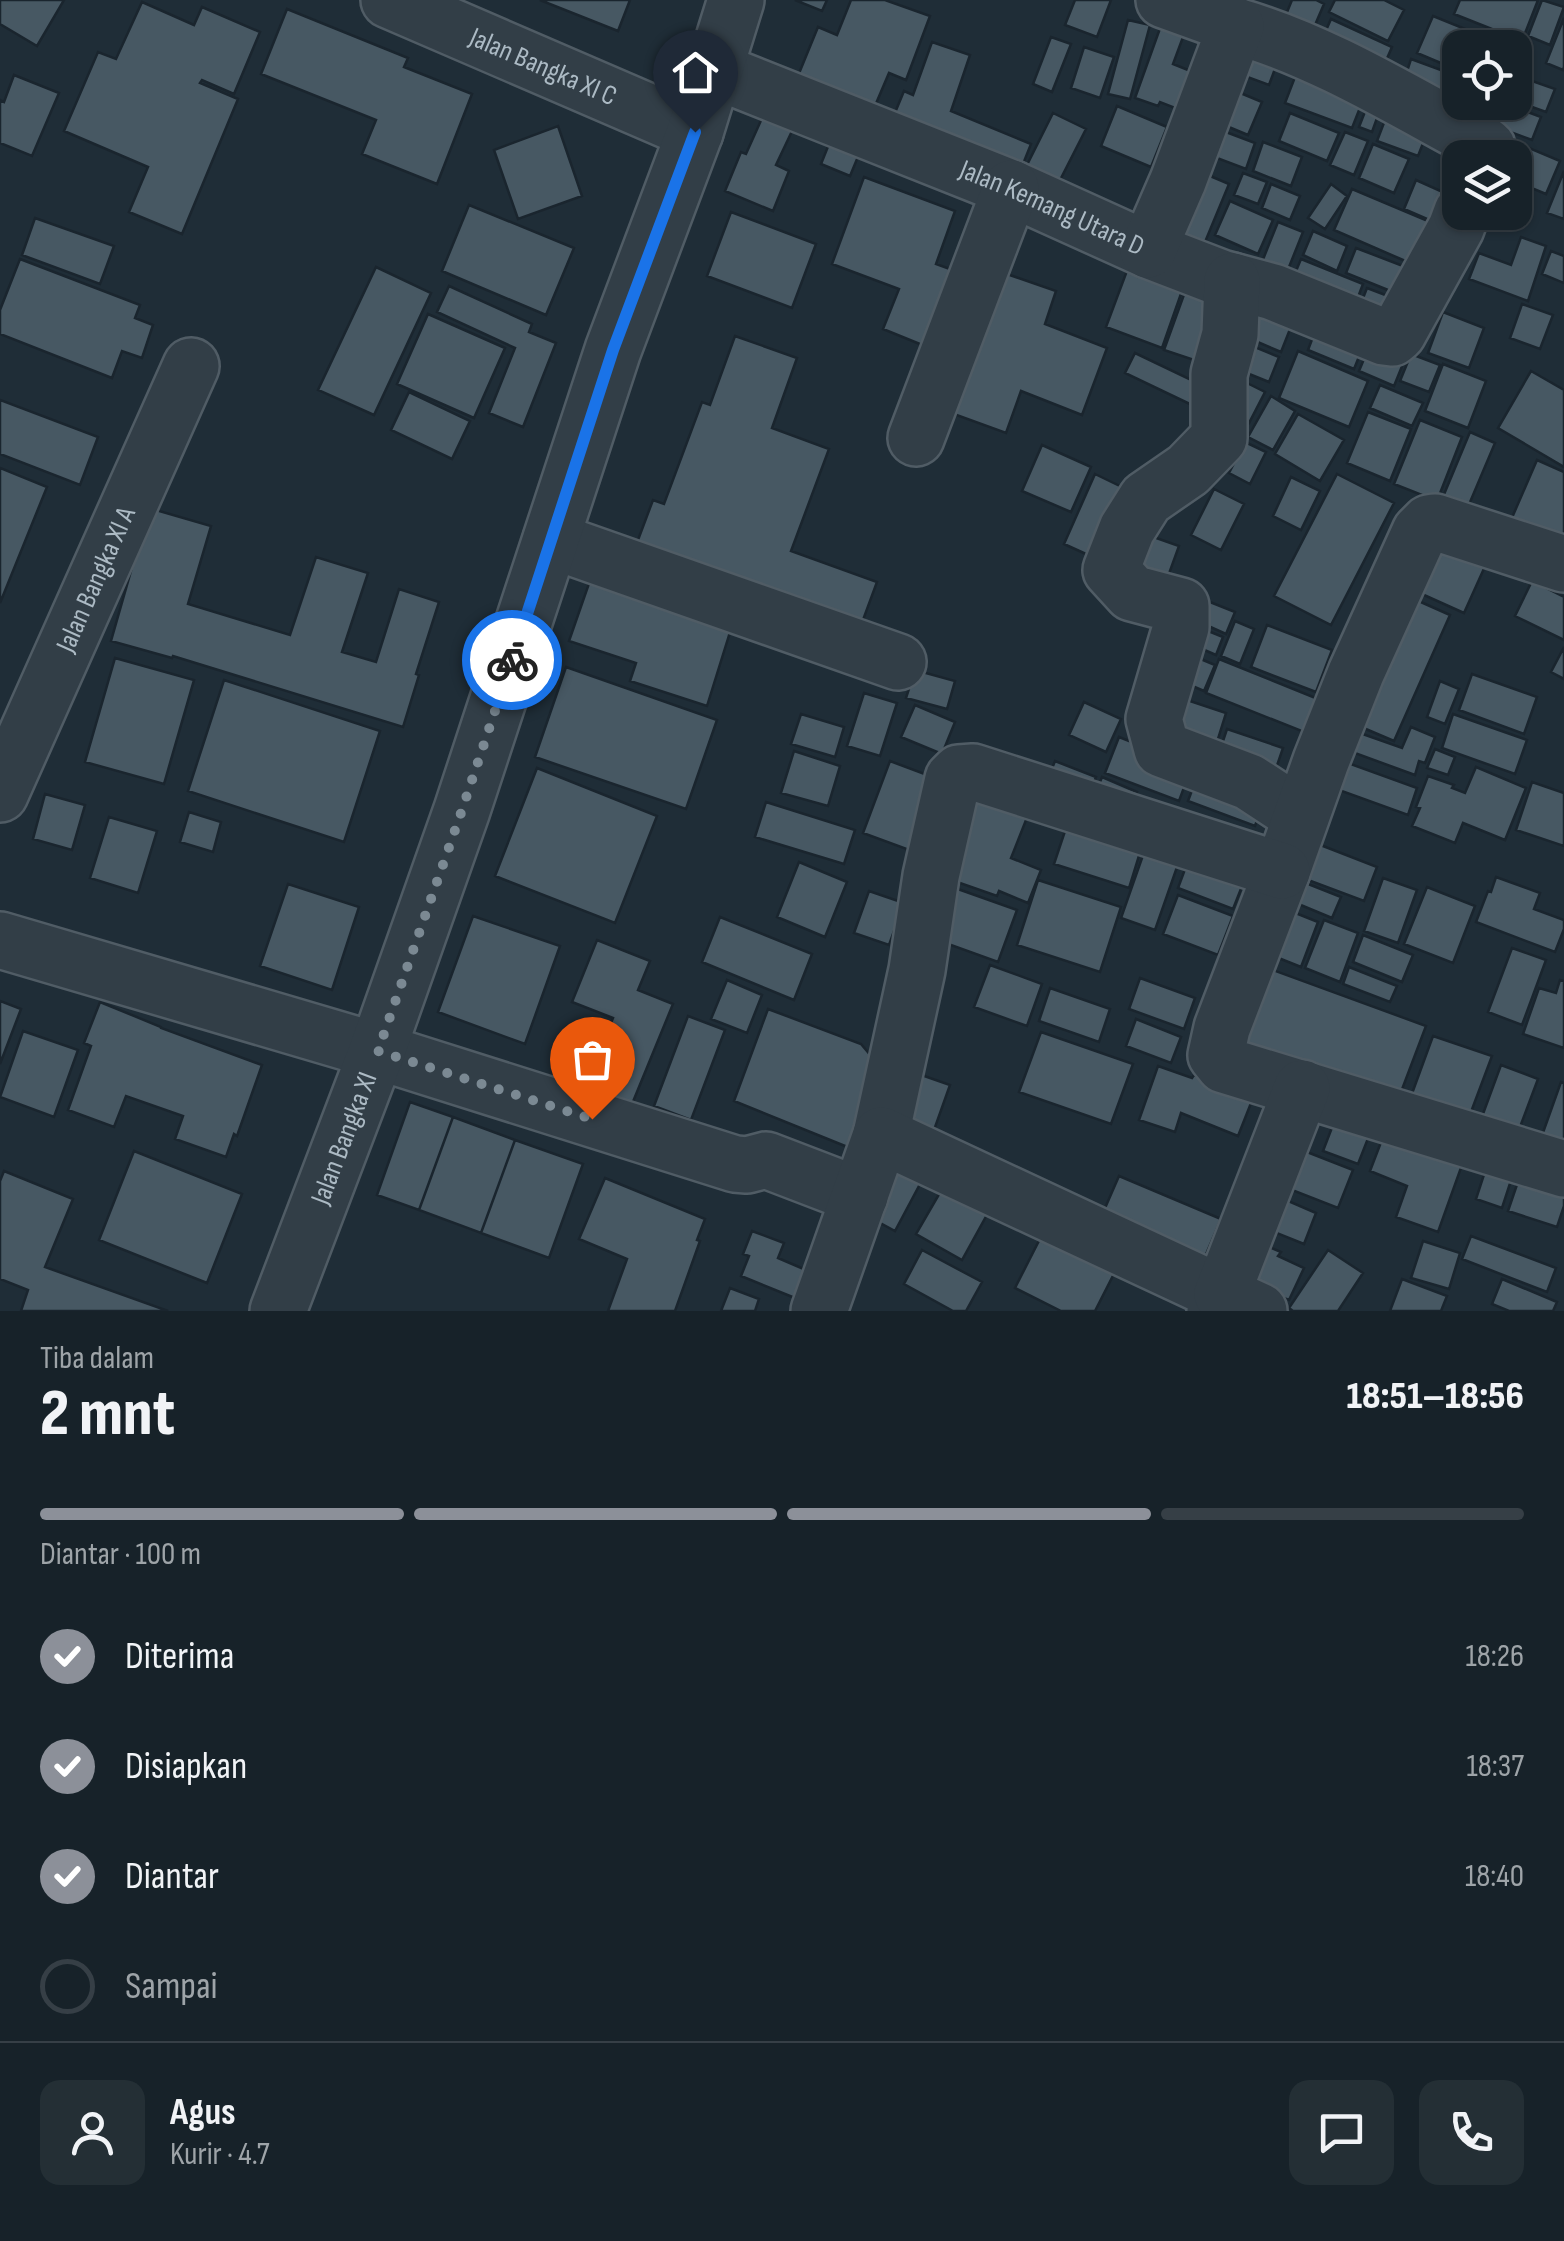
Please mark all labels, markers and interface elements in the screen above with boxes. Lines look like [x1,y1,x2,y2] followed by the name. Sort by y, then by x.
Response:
[464,20,622,113] street label: Jalan Bangka XI C
[653,30,738,133] pin
[1442,30,1532,230] map controls
[1442,30,1532,120] button: locate
[668,45,723,100] icon: home
[1442,140,1532,230] button: layers
[954,152,1150,263] street label: Jalan Kemang Utara D
[49,501,143,658] street label: Jalan Bangka XI A
[462,610,562,710] courier
[485,633,540,688] icon: bike
[550,1017,635,1120] pin
[565,1032,620,1087] icon: bag
[303,1067,384,1210] street label: Jalan Bangka XI
[40,1339,154,1378] text: Tiba dalam
[1347,1374,1524,1419] text: 18:51–18:56
[40,1376,175,1454] text: 2 mnt
[40,1535,201,1574] text: Diantar · 100 m
[40,1629,95,1684] icon: check
[125,1634,234,1679] text: Diterima
[1466,1637,1524,1676] text: 18:26
[40,1739,95,1794] icon: check
[125,1744,247,1789] text: Disiapkan
[1467,1747,1524,1786] text: 18:37
[40,1849,95,1904] icon: check
[125,1854,219,1899] text: Diantar
[1465,1857,1524,1896] text: 18:40
[125,1964,218,2009] text: Sampai
[40,2080,145,2185] button: person
[1289,2080,1394,2185] button: chat
[1419,2080,1524,2185] button: phone
[170,2090,236,2135] text: Agus
[170,2135,270,2174] text: Kurir · 4.7

